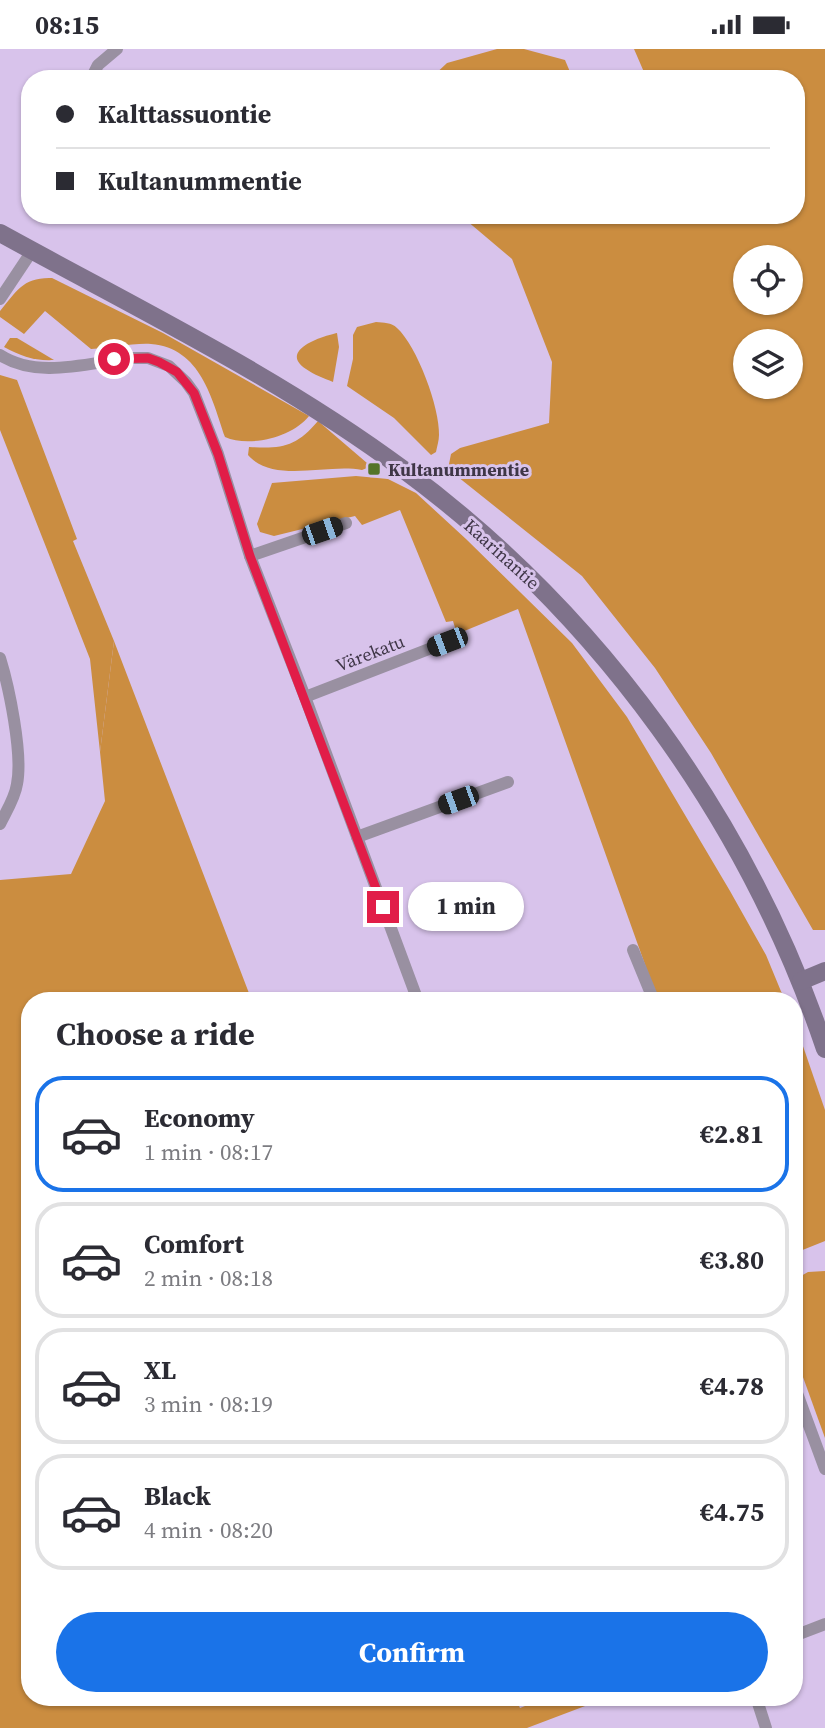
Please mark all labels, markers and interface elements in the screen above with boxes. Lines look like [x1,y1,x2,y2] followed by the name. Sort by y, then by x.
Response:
[35,7,99,43] text: 08:15
[98,96,271,132] text: Kalttassuontie
[98,163,302,199] text: Kultanummentie
[733,245,803,399] map controls
[733,245,803,315] button: locate
[733,329,803,399] button: layers
[98,343,130,375] route start
[388,457,529,482] place label: Kultanummentie
[366,461,382,477] marker: Kultanummentie
[459,513,545,595] street label: Kaarinantie
[299,514,346,548] car
[424,625,471,659] car
[332,628,408,678] street label: Värekatu
[435,783,482,817] car
[408,883,523,931] callout: 1 min
[436,890,496,922] text: 1 min
[367,891,399,923] route end
[56,1012,255,1056] text: Choose a ride
[144,1100,255,1136] text: Economy
[60,1103,123,1166] icon: car
[700,1116,764,1152] text: €2.81
[144,1136,273,1168] text: 1 min · 08:17
[144,1226,244,1262] text: Comfort
[60,1229,123,1292] icon: car
[700,1242,764,1278] text: €3.80
[144,1262,273,1294] text: 2 min · 08:18
[144,1352,176,1388] text: XL
[60,1355,123,1418] icon: car
[700,1368,764,1404] text: €4.78
[144,1388,273,1420] text: 3 min · 08:19
[144,1478,211,1514] text: Black
[60,1481,123,1544] icon: car
[700,1494,764,1530] text: €4.75
[144,1514,273,1546] text: 4 min · 08:20
[56,1612,768,1692] button: Confirm

